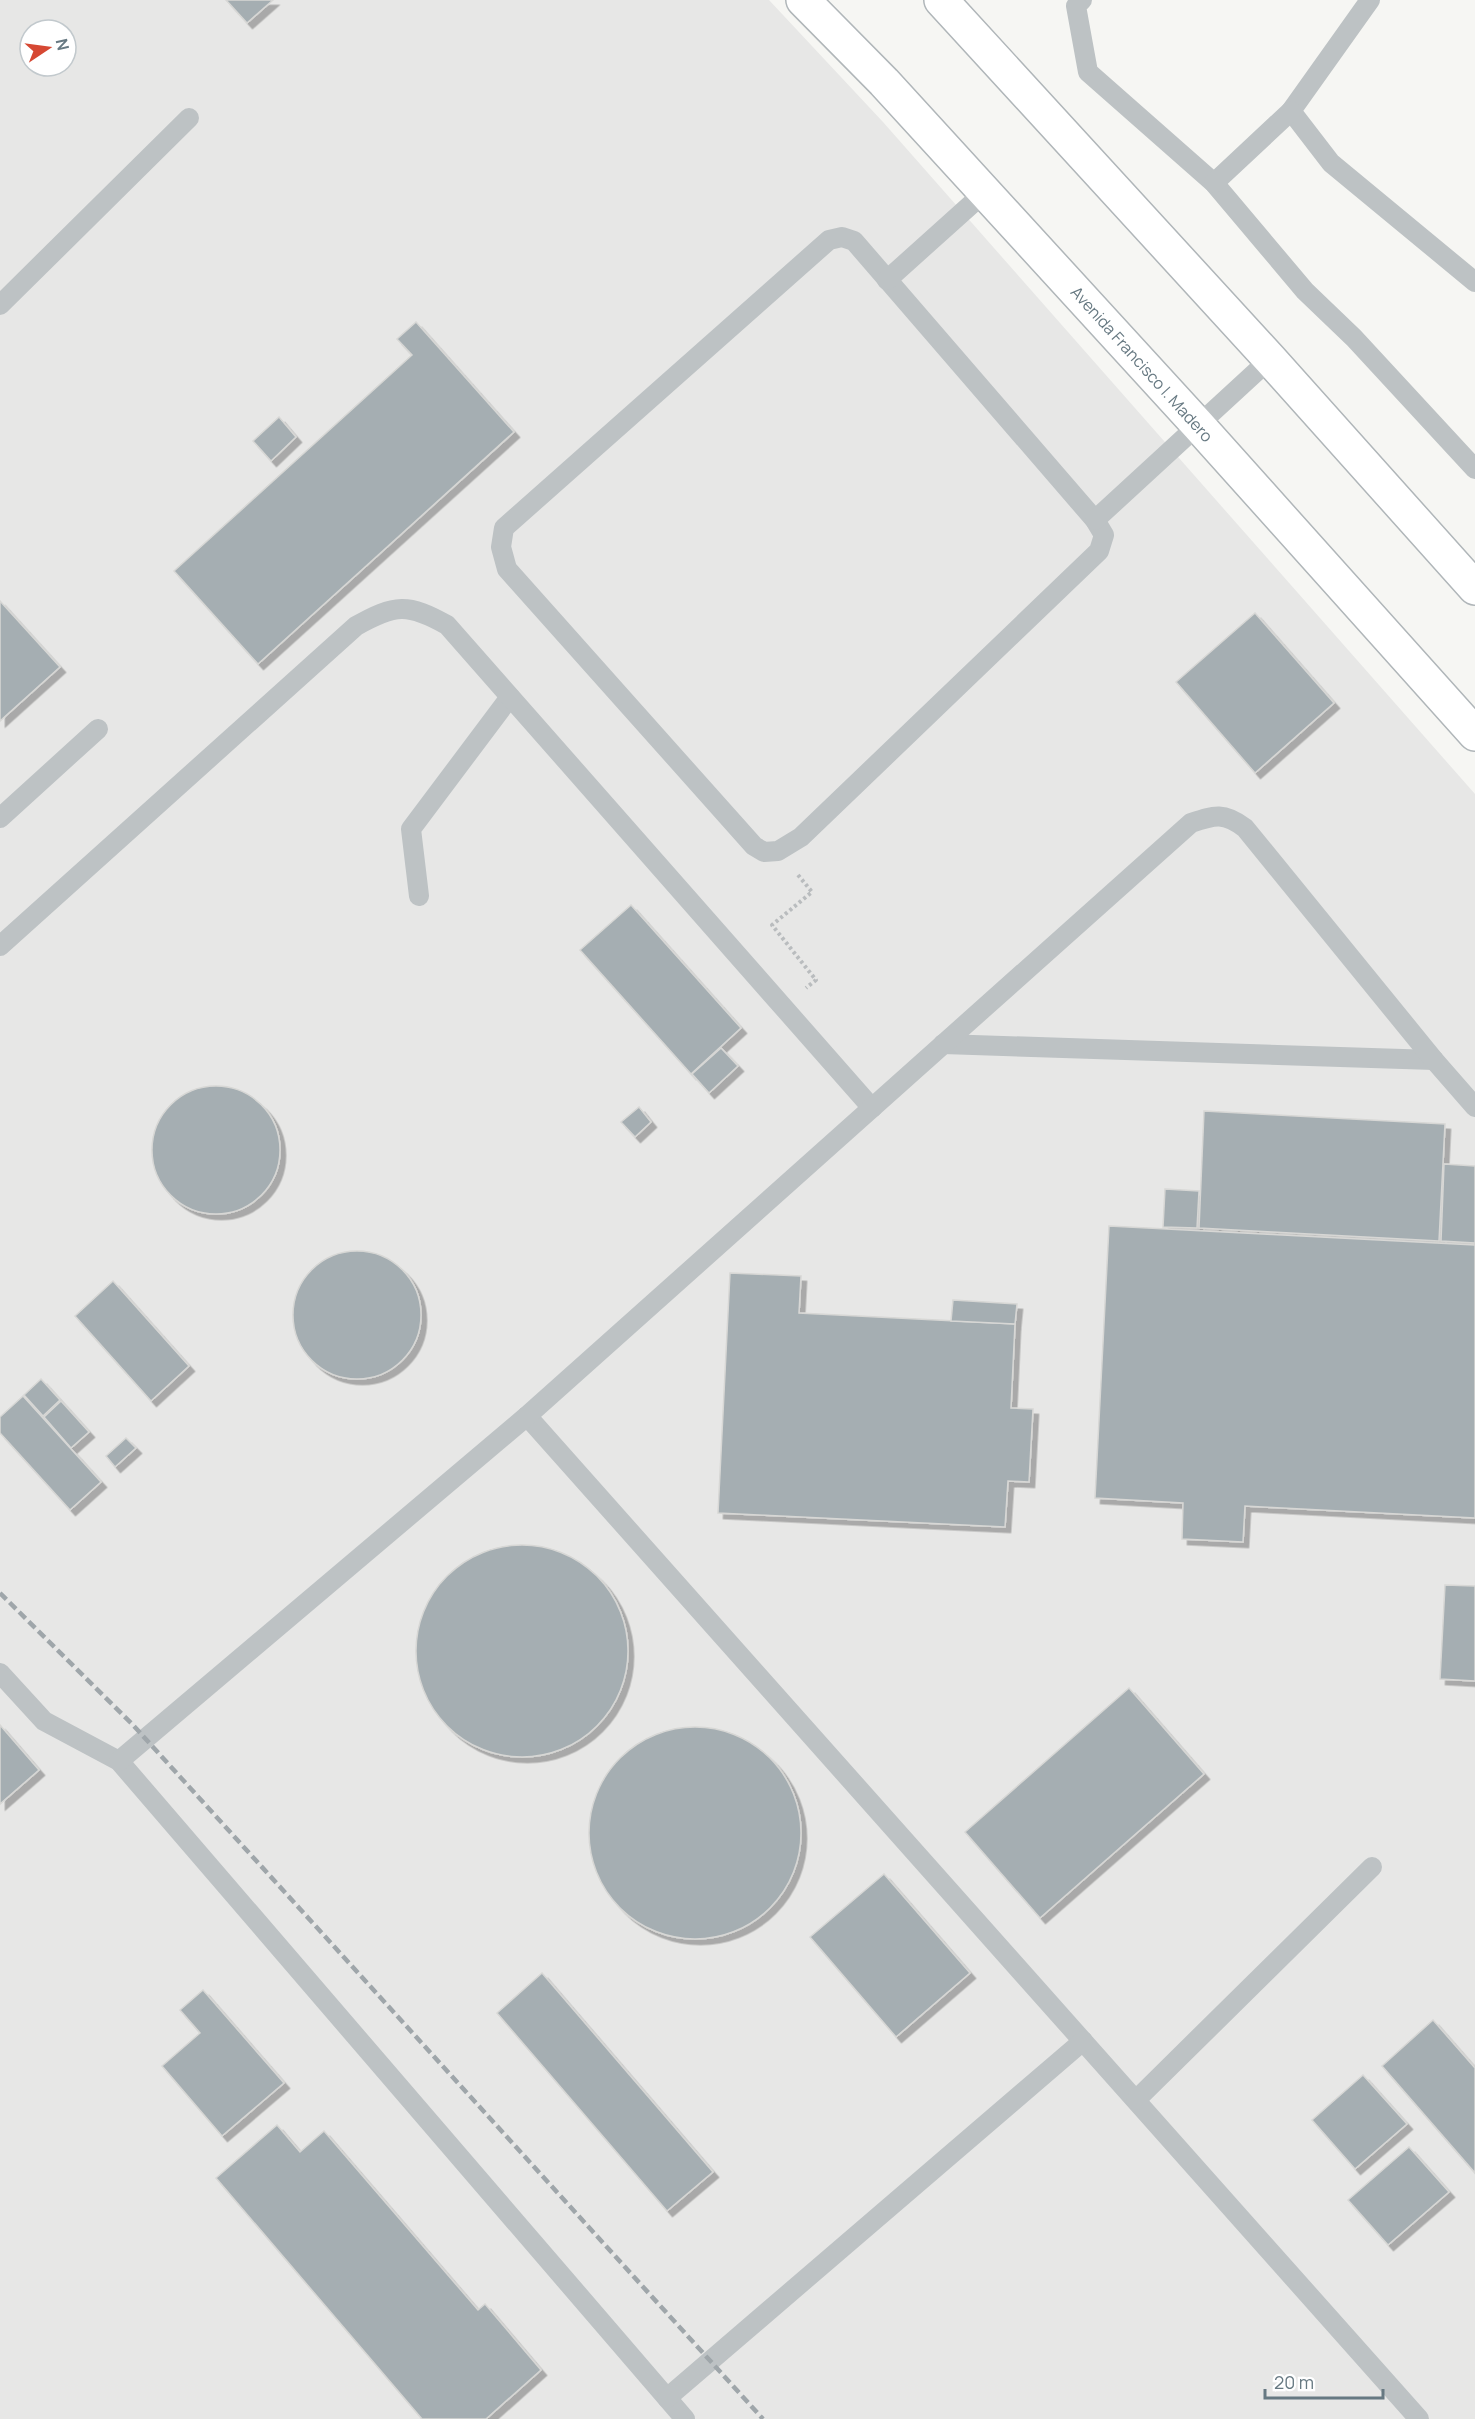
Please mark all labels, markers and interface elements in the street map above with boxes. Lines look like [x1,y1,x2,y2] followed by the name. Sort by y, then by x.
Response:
[18,18,78,78] north arrow
[51,37,75,53] text: N
[1066,281,1218,447] street label: Avenida Francisco I. Madero
[1265,2362,1384,2400] scale bar
[1274,2370,1314,2394] text: 20 m

